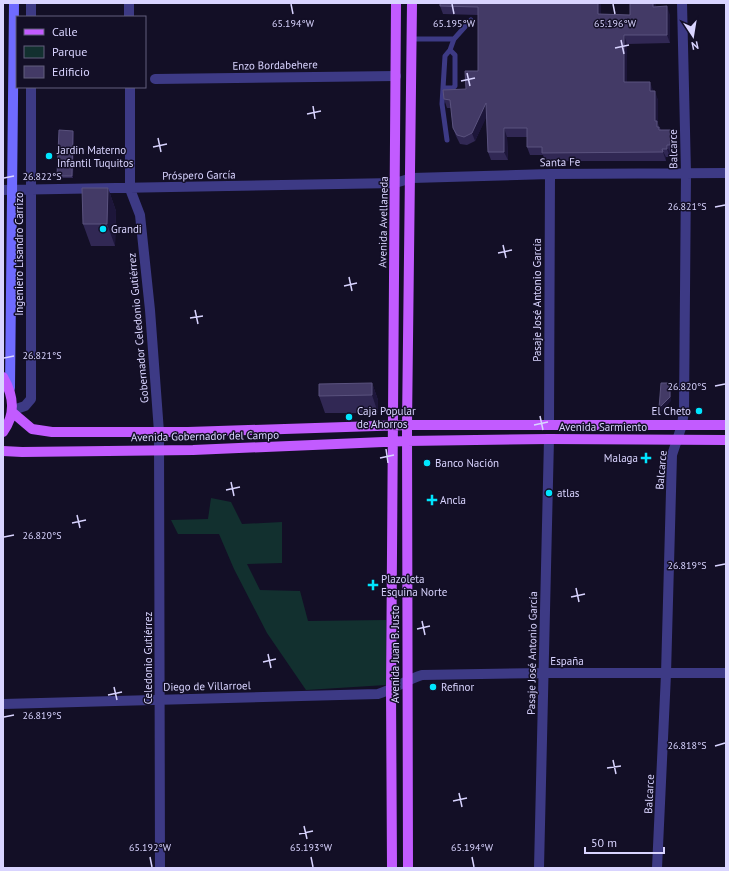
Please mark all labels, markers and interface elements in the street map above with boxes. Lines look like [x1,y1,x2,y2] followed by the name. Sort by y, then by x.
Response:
[16,16,146,88] legend
[673,16,713,56] north arrow
[272,17,315,30] text: 65.194°W
[433,17,476,30] text: 65.195°W
[594,17,637,30] text: 65.196°W
[52,24,78,39] text: Calle
[690,38,700,53] text: N
[52,44,87,59] text: Parque
[232,57,318,73] street label: Enzo Bordabehere
[52,64,90,79] text: Edificio
[666,129,680,169] street label: Balcarce
[56,143,134,170] place label: Jardin Materno Infantil Tuquitos
[44,151,54,161] marker: Jardin Materno Infantil Tuquitos
[540,155,581,169] street label: Santa Fe
[162,167,236,183] street label: Próspero García
[23,170,61,183] text: 26.822°S
[375,176,391,268] street label: Avenida Avellaneda
[12,192,26,316] street label: Ingeniero Lisandro Carrizo
[668,200,706,213] text: 26.821°S
[111,222,142,236] place label: Grandi
[98,224,108,234] marker: Grandi
[530,238,544,362] street label: Pasaje José Antonio García
[124,252,152,404] street label: Gobernador Celedonio Gutiérrez
[23,349,61,362] text: 26.821°S
[668,380,706,393] text: 26.820°S
[357,404,416,431] place label: Caja Popular de Ahorros
[652,404,691,418] place label: El Cheto
[694,406,704,416] marker: El Cheto
[344,412,354,422] marker: Caja Popular de Ahorros
[559,420,647,434] street label: Avenida Sarmiento
[131,428,279,444] street label: Avenida Gobernador del Campo
[652,449,670,490] street label: Balcarce
[604,451,638,465] place label: Malaga
[641,453,651,463] marker: Malaga
[435,456,499,470] place label: Banco Nación
[422,458,432,468] marker: Banco Nación
[557,486,580,500] place label: atlas
[544,488,554,498] marker: atlas
[440,493,466,507] place label: Ancla
[427,495,437,505] marker: Ancla
[23,529,61,542] text: 26.820°S
[668,559,706,572] text: 26.819°S
[381,572,448,599] place label: Plazoleta Esquina Norte
[368,580,378,590] marker: Plazoleta Esquina Norte
[524,591,540,715] street label: Pasaje José Antonio García
[388,605,402,703] street label: Avenida Juan B. Justo
[141,612,155,704] street label: Celedonio Gutiérrez
[550,654,584,668] street label: España
[163,678,252,694] street label: Diego de Villarroel
[441,680,474,694] place label: Refinor
[428,682,438,692] marker: Refinor
[23,709,61,722] text: 26.819°S
[668,739,706,752] text: 26.818°S
[641,773,657,814] street label: Balcarce
[585,829,664,855] scale bar
[591,835,617,850] text: 50 m
[129,841,172,854] text: 65.192°W
[290,841,333,854] text: 65.193°W
[451,841,494,854] text: 65.194°W

